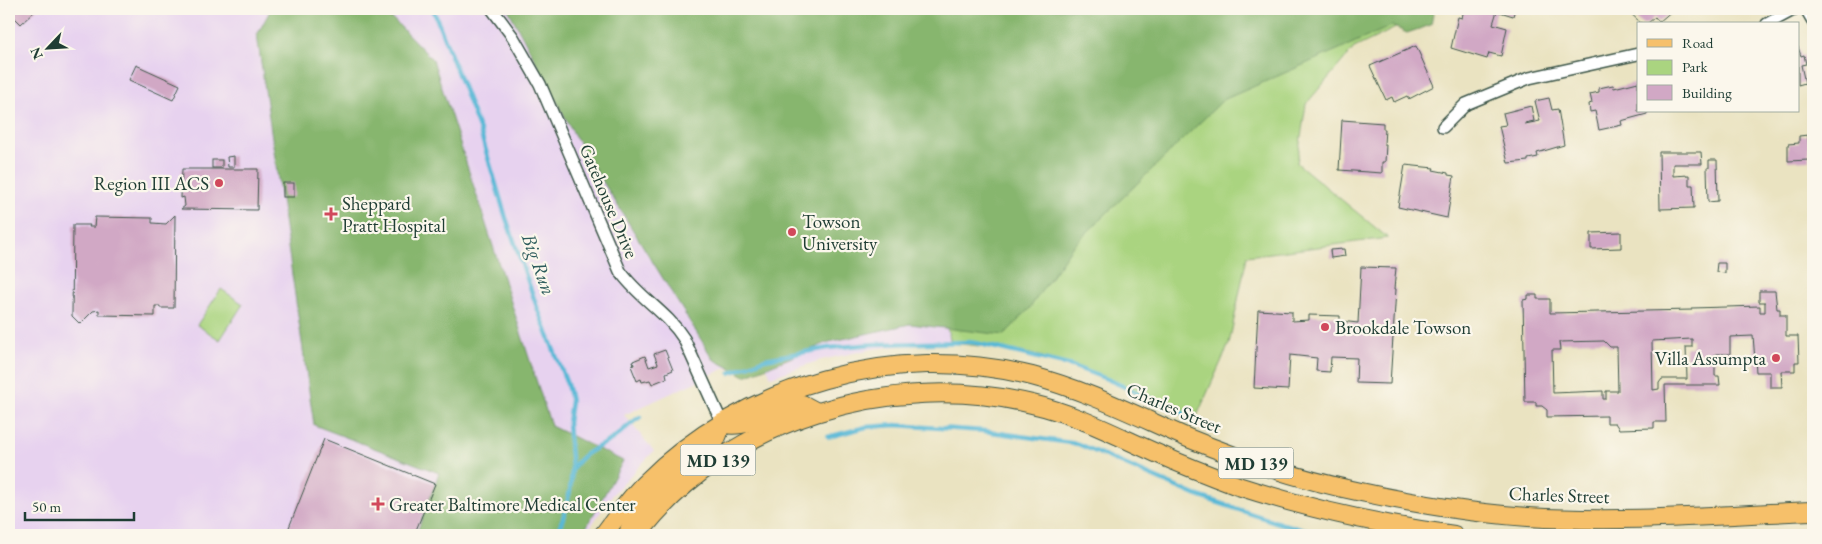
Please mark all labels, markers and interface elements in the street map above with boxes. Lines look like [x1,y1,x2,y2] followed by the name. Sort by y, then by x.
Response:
[22,22,72,72] north arrow
[1637,22,1800,112] legend
[1682,33,1714,52] text: Road
[25,44,47,62] text: N
[1682,57,1709,76] text: Park
[1682,83,1732,102] text: Building
[574,140,644,262] street label: Gatehouse Drive
[94,171,209,196] place label: Region III ACS
[213,177,225,189] marker: Region III ACS
[342,191,446,238] place label: Sheppard Pratt Hospital
[324,207,338,221] marker: Sheppard Pratt Hospital
[802,209,878,256] place label: Towson University
[786,226,798,238] marker: Towson University
[516,229,562,298] water label: Big Run
[1335,315,1471,340] place label: Brookdale Towson
[1319,321,1331,333] marker: Brookdale Towson
[1655,346,1766,371] place label: Villa Assumpta
[1770,352,1782,364] marker: Villa Assumpta
[1123,377,1225,439] street label: Charles Street
[680,444,756,476] road number: MD 139
[1218,448,1294,478] road number: MD 139
[1508,481,1610,509] street label: Charles Street
[25,489,134,521] scale bar
[389,492,636,517] place label: Greater Baltimore Medical Center
[32,497,61,516] text: 50 m
[371,497,385,511] marker: Greater Baltimore Medical Center

